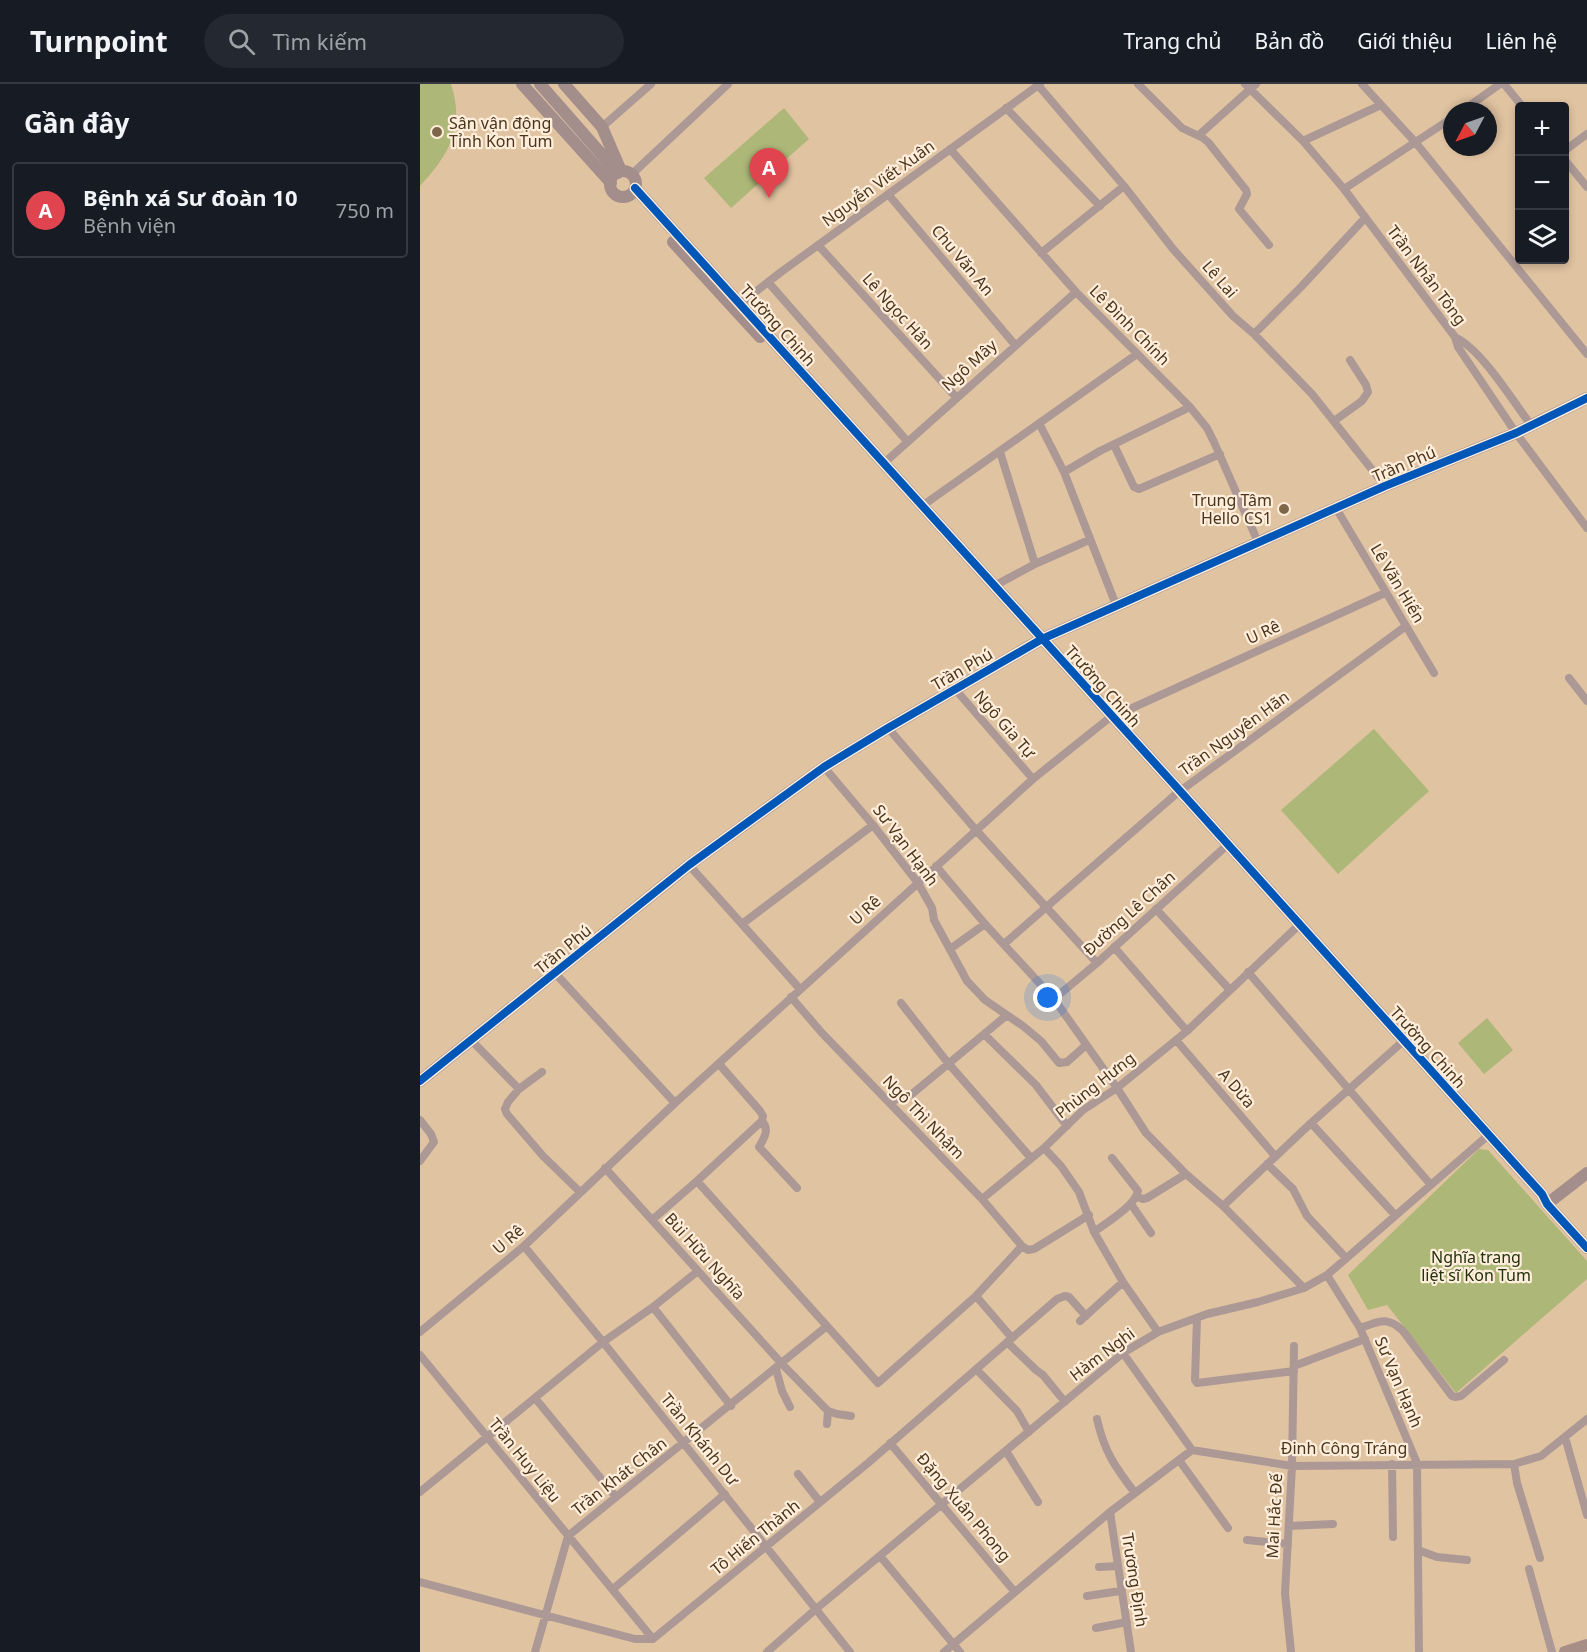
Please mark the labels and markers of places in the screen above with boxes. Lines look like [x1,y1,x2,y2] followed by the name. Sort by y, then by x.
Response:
[449,112,553,152] place label: Sân vận động Tỉnh Kon Tum
[430,125,444,139] marker: Sân vận động Tỉnh Kon Tum
[750,148,788,198] pin: A
[1192,489,1272,529] place label: Trung Tâm Hello CS1
[1277,502,1291,516] marker: Trung Tâm Hello CS1

